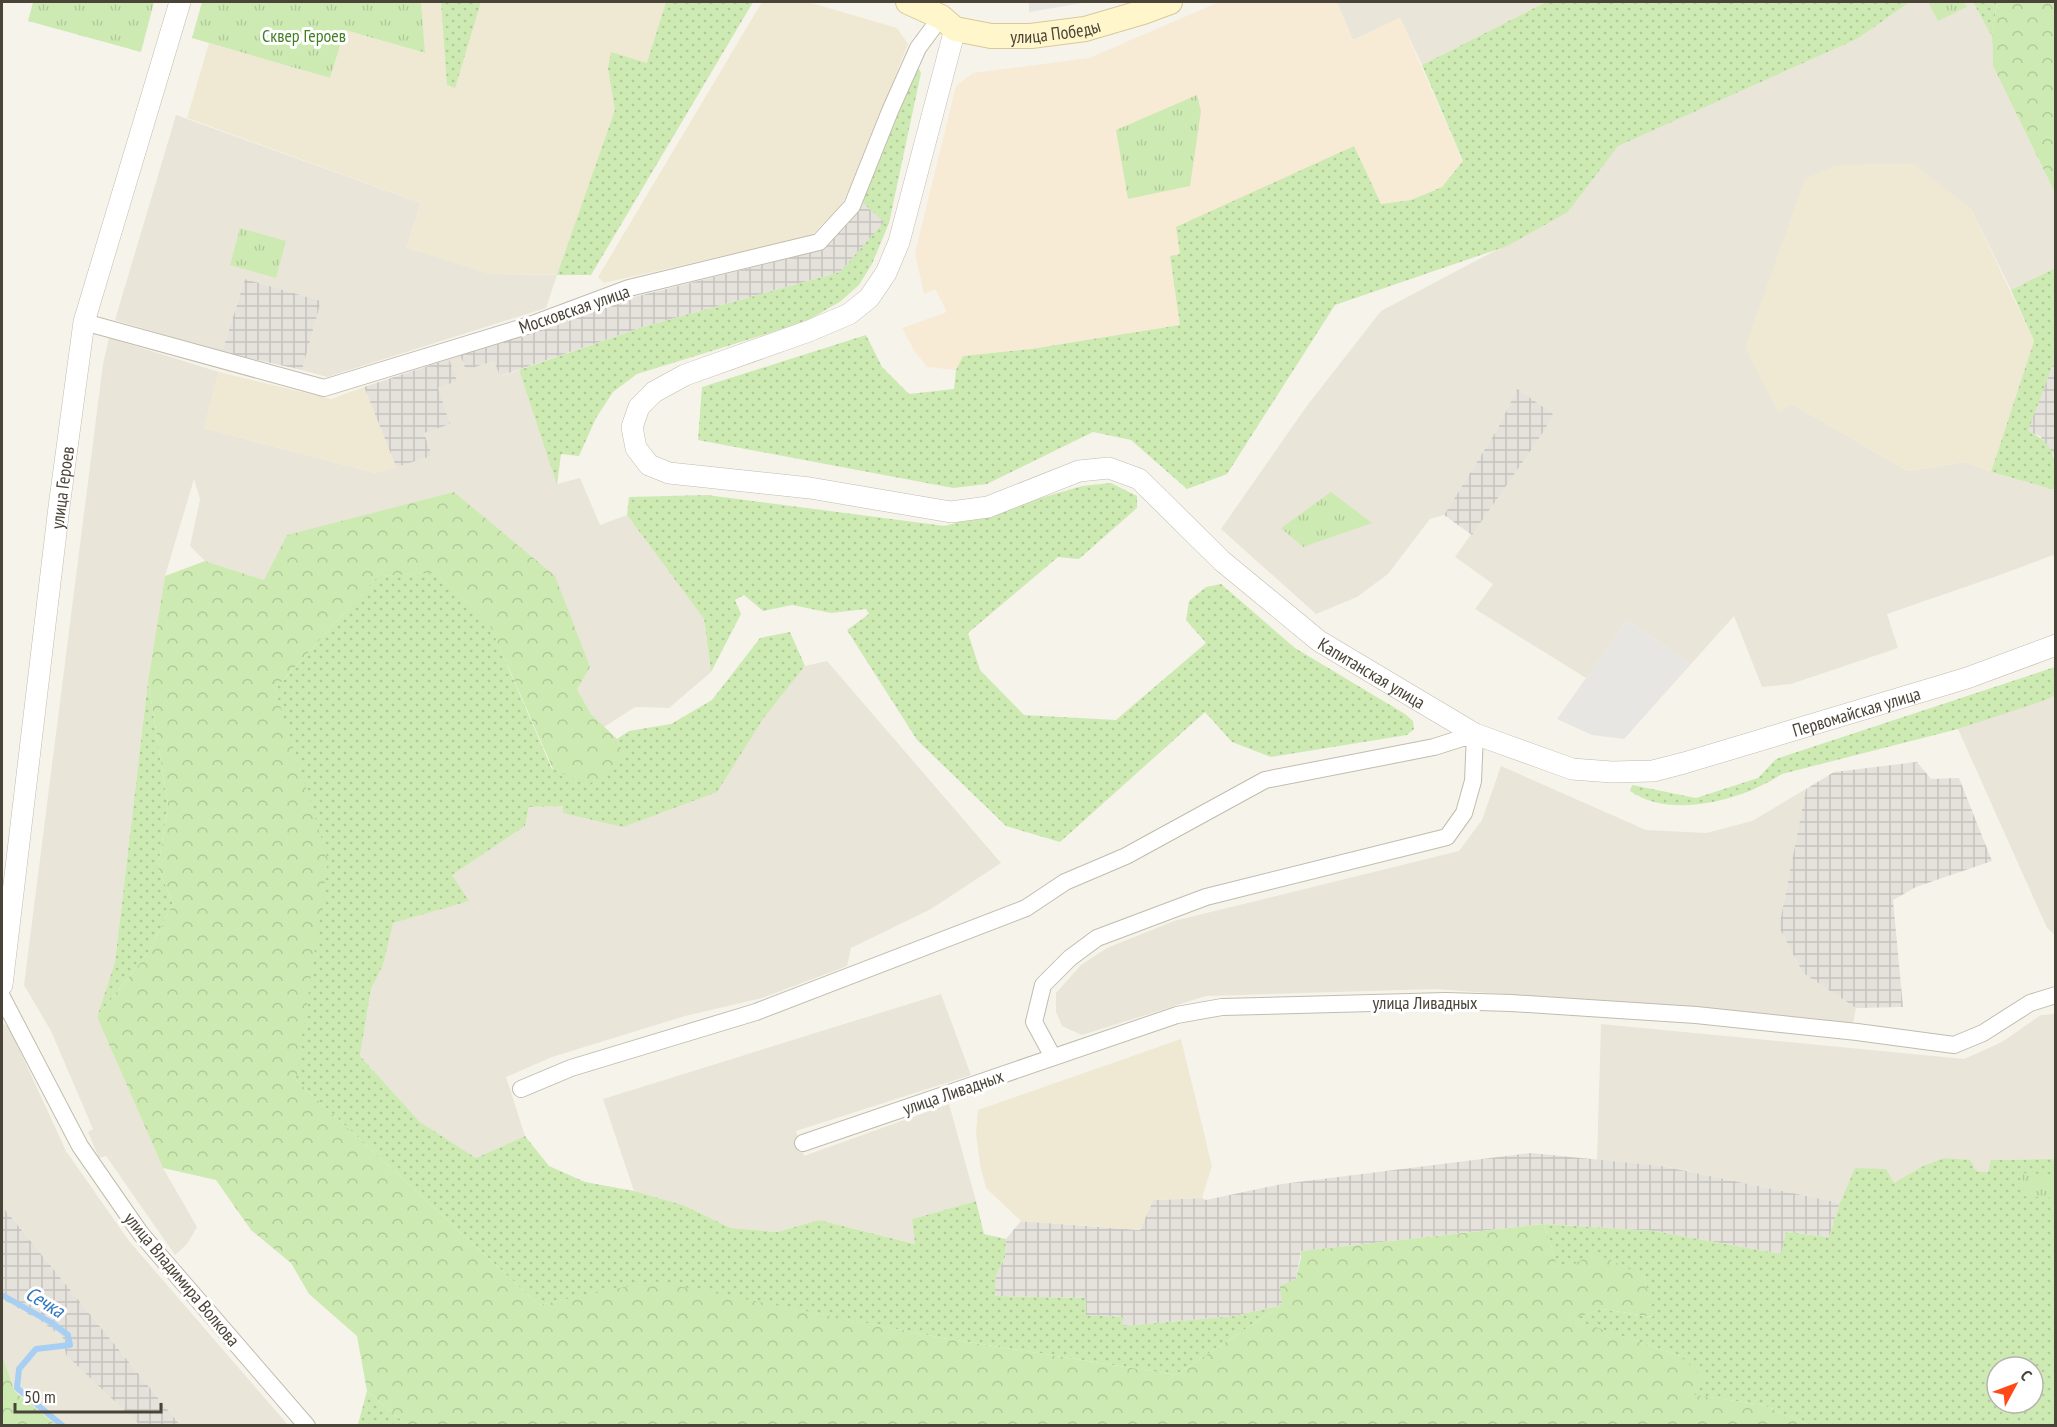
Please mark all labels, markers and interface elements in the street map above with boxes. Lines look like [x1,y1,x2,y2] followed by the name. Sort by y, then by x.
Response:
[1010,14,1103,47] street label: улица Победы
[262,24,346,47] park label: Сквер Героев
[516,279,632,339] street label: Московская улица
[45,445,79,530] street label: улица Героев
[1314,632,1430,713] street label: Капитанская улица
[1789,681,1923,741] street label: Первомайская улица
[1373,991,1478,1014] street label: улица Ливадных
[900,1064,1007,1120] street label: улица Ливадных
[119,1207,245,1351] street label: улица Владимира Волкова
[21,1280,70,1324] water label: Сечка
[1985,1355,2045,1415] north arrow
[2016,1366,2037,1385] text: С
[15,1376,160,1414] scale bar
[24,1385,56,1408] text: 50 m

